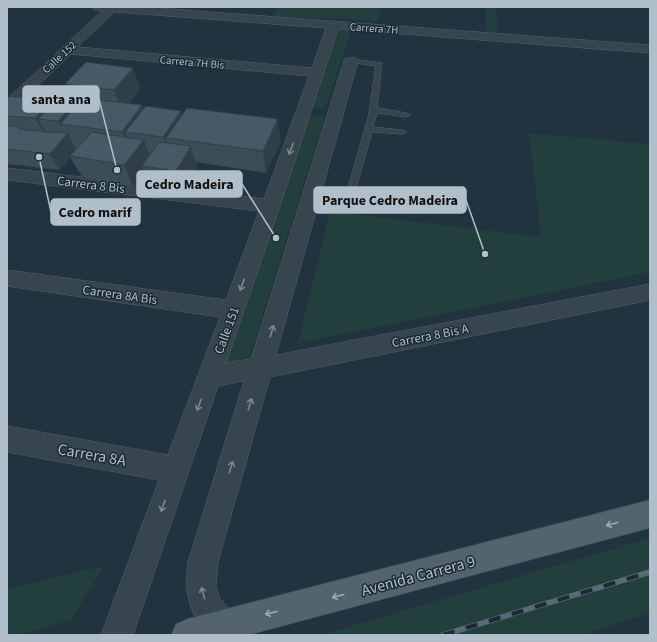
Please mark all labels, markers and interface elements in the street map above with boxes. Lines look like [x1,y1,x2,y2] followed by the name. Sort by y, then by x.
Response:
[349,19,399,38] street label: Carrera 7H
[39,38,80,77] street label: Calle 152
[159,52,225,73] street label: Carrera 7H Bis
[23,86,99,112] callout: santa ana
[31,90,91,110] text: santa ana
[287,142,294,155] one-way arrow
[137,171,242,197] callout: Cedro Madeira
[56,172,126,198] street label: Carrera 8 Bis
[144,175,234,195] text: Cedro Madeira
[314,187,466,213] callout: Parque Cedro Madeira
[322,191,458,211] text: Parque Cedro Madeira
[51,199,140,225] callout: Cedro marif
[58,203,133,223] text: Cedro marif
[238,279,245,292] one-way arrow
[81,281,159,309] street label: Carrera 8A Bis
[210,304,244,356] street label: Calle 151
[390,320,471,352] street label: Carrera 8 Bis A
[269,325,276,338] one-way arrow
[195,398,203,410] one-way arrow
[247,398,254,411] one-way arrow
[56,438,128,472] street label: Carrera 8A
[228,461,235,474] one-way arrow
[159,500,167,512] one-way arrow
[606,521,619,528] one-way arrow
[359,550,478,602] street label: Avenida Carrera 9
[199,587,206,600] one-way arrow
[331,592,344,600] one-way arrow
[265,610,278,617] one-way arrow

